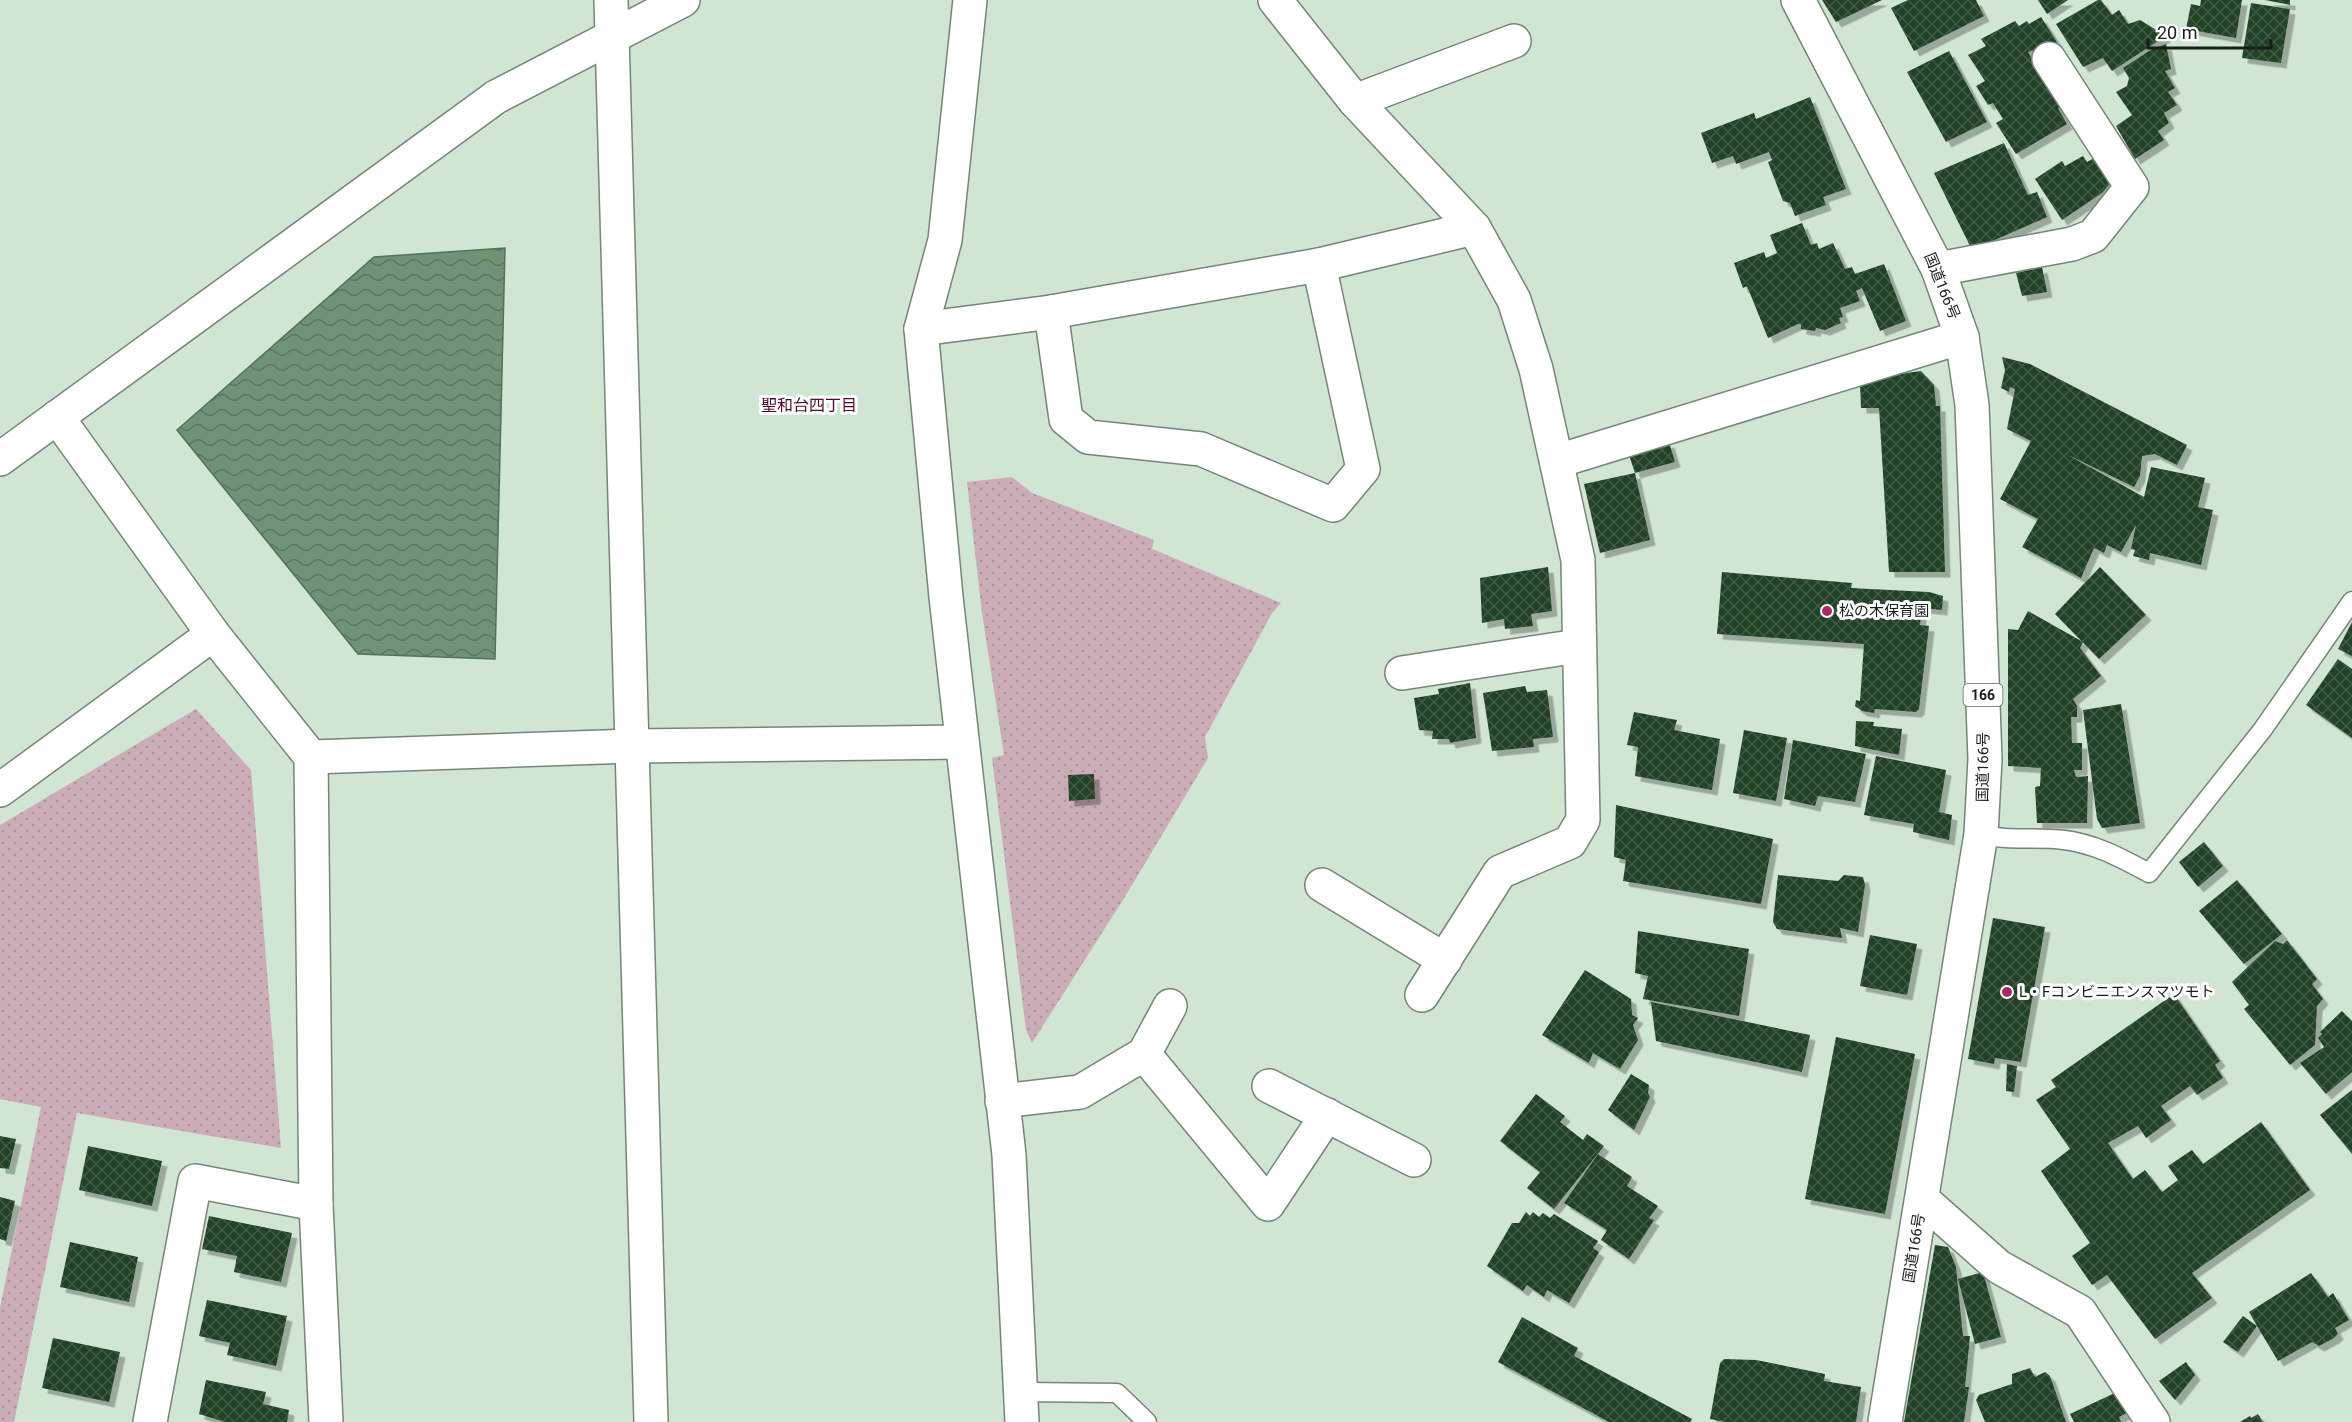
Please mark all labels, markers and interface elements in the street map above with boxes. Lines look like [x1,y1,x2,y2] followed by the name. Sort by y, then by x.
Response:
[2148,12,2271,50] scale bar
[2157,22,2197,43] text: 20 m
[1920,250,1964,322] street label: 国道166号
[761,396,857,415] district label: 聖和台四丁目
[1839,602,1929,620] place label: 松の木保育園
[1820,604,1834,618] marker: 松の木保育園
[1964,684,2002,706] road number: 166
[1973,732,1993,802] street label: 国道166号
[2019,983,2215,1001] place label: L・Fコンビニエンスマツモト
[2000,985,2014,999] marker: L・Fコンビニエンスマツモト
[1900,1212,1928,1284] street label: 国道166号

